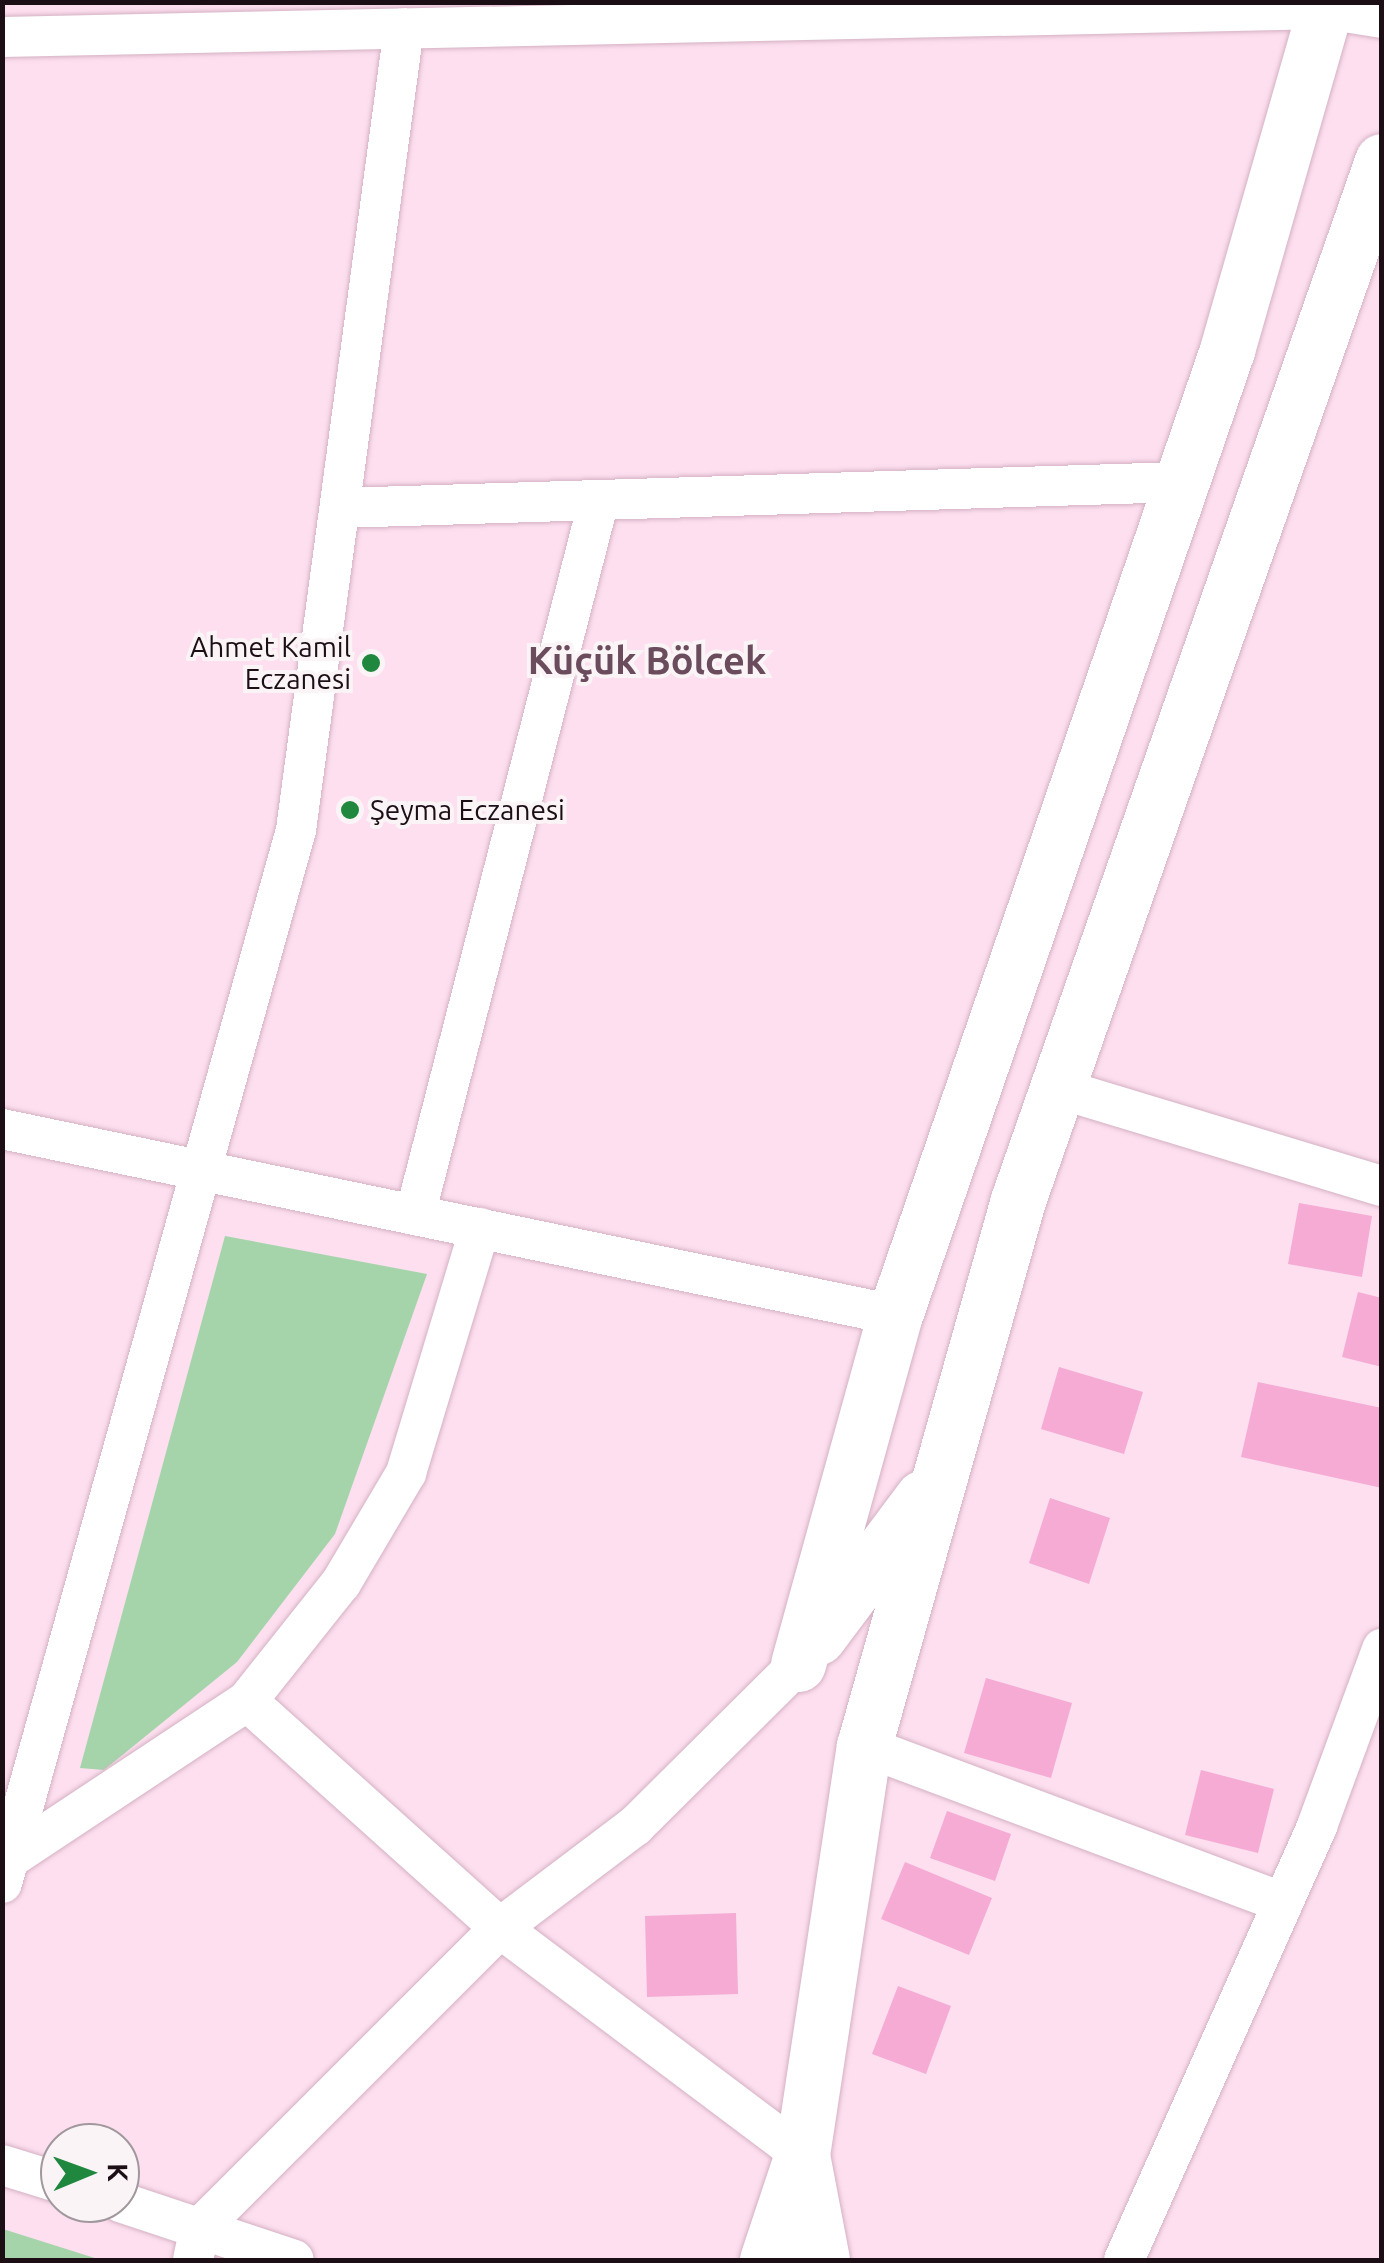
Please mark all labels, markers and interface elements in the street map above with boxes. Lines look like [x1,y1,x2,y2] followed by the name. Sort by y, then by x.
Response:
[190,630,351,696] place label: Ahmet Kamil Eczanesi
[528,638,766,684] district label: Küçük Bölcek
[360,652,382,674] marker: Ahmet Kamil Eczanesi
[370,793,565,827] place label: Şeyma Eczanesi
[339,799,361,821] marker: Şeyma Eczanesi
[40,2123,140,2223] north arrow
[103,2163,134,2182] text: K

